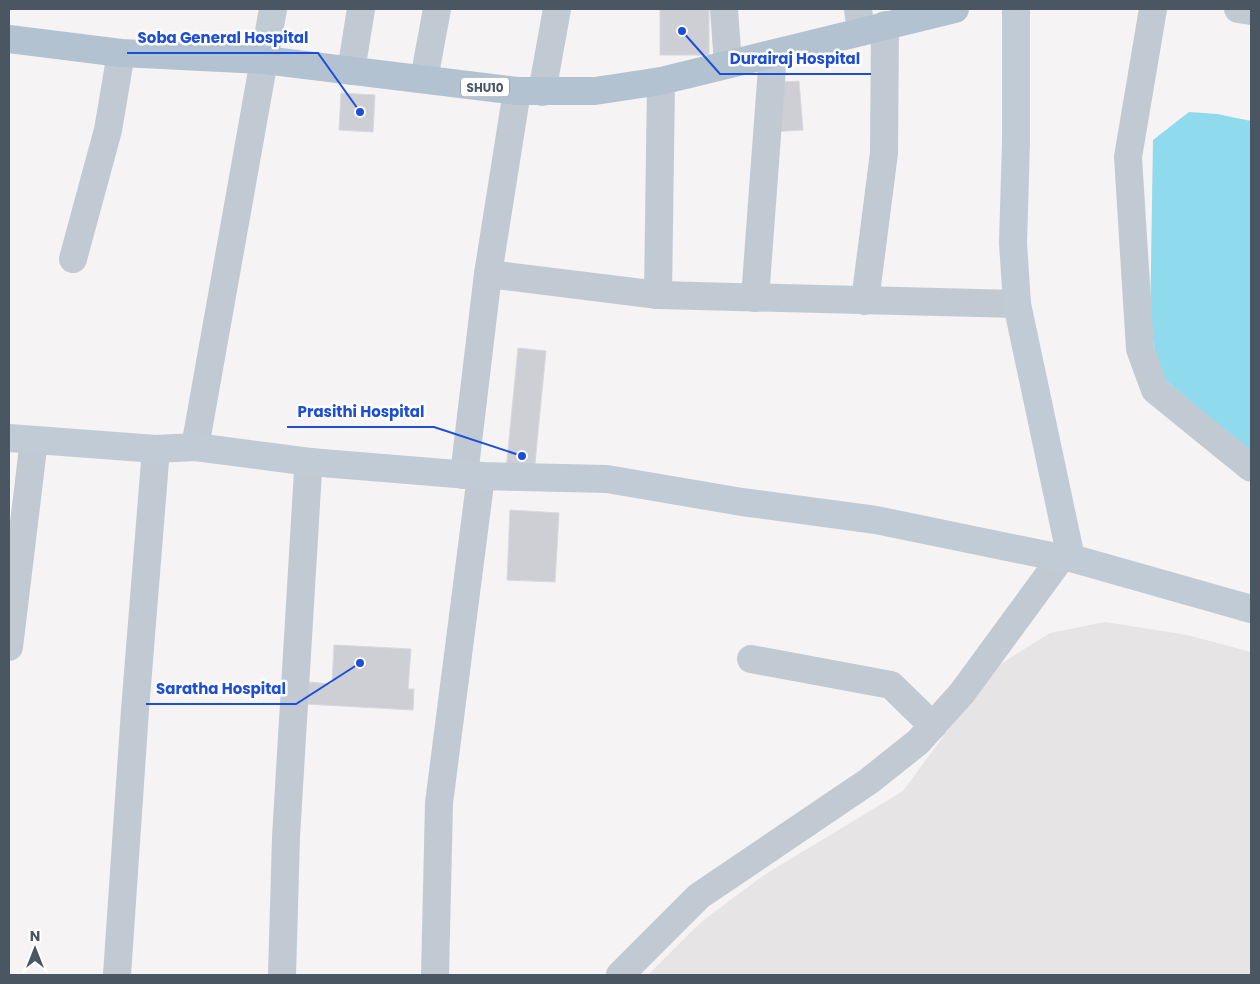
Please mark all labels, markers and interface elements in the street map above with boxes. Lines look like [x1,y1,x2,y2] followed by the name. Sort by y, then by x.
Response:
[127,23,318,53] callout: Soba General Hospital
[138,27,308,48] text: Soba General Hospital
[720,44,871,74] callout: Durairaj Hospital
[730,48,860,69] text: Durairaj Hospital
[461,77,509,96] road number: SHU10
[287,397,434,427] callout: Prasithi Hospital
[298,401,424,422] text: Prasithi Hospital
[146,674,296,704] callout: Saratha Hospital
[156,678,286,699] text: Saratha Hospital
[10,924,60,974] north arrow
[30,926,40,946] text: N

